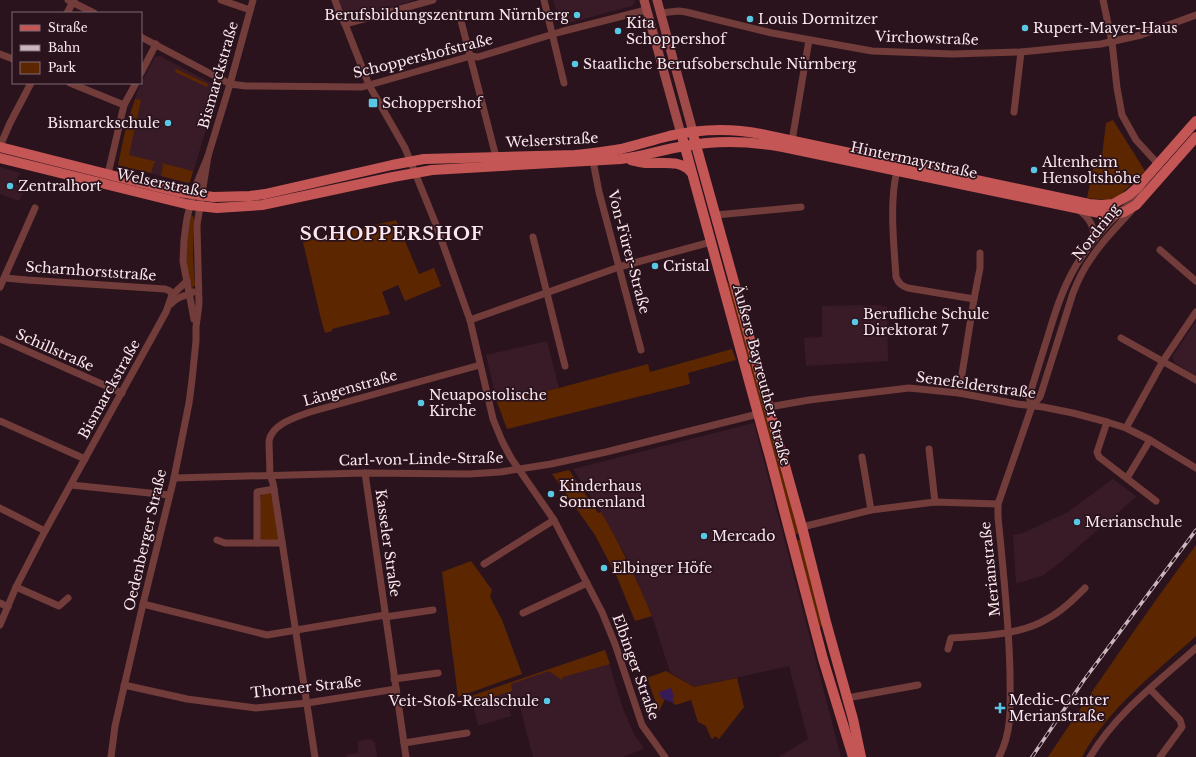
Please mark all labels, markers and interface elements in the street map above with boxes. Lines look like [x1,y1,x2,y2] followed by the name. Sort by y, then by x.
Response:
[324,6,570,24] place label: Berufsbildungszentrum Nürnberg
[572,10,582,20] marker: Berufsbildungszentrum Nürnberg
[758,10,878,28] place label: Louis Dormitzer
[12,12,142,84] legend
[626,14,728,48] place label: Kita Schoppershof
[745,14,755,24] marker: Louis Dormitzer
[194,19,242,131] street label: Bismarckstraße
[1033,19,1178,37] place label: Rupert-Mayer-Haus
[48,20,88,35] text: Straße
[1020,23,1030,33] marker: Rupert-Mayer-Haus
[613,26,623,36] marker: Kita Schoppershof
[874,27,979,49] street label: Virchowstraße
[351,30,495,82] street label: Schoppershofstraße
[48,40,80,55] text: Bahn
[583,55,857,73] place label: Staatliche Berufsoberschule Nürnberg
[570,59,580,69] marker: Staatliche Berufsoberschule Nürnberg
[48,60,76,75] text: Park
[382,94,484,112] place label: Schoppershof
[367,97,379,109] marker: Schoppershof
[47,114,160,132] place label: Bismarckschule
[163,118,173,128] marker: Bismarckschule
[504,129,599,151] street label: Welserstraße
[849,138,979,182] street label: Hintermayrstraße
[1041,153,1140,187] place label: Altenheim Hensoltshöhe
[114,164,209,201] street label: Welserstraße
[1029,165,1039,175] marker: Altenheim Hensoltshöhe
[18,177,102,195] place label: Zentralhort
[5,181,15,191] marker: Zentralhort
[604,187,654,316] street label: Von-Fürer-Straße
[1068,200,1124,264] street label: Nordring
[300,223,484,245] district label: SCHOPPERSHOF
[25,257,157,285] street label: Scharnhorststraße
[663,257,710,275] place label: Cristal
[650,261,660,271] marker: Cristal
[729,281,795,468] street label: Äußere Bayreuther Straße
[863,305,989,339] place label: Berufliche Schule Direktorat 7
[850,317,860,327] marker: Berufliche Schule Direktorat 7
[13,325,97,375] street label: Schillstraße
[74,336,144,442] street label: Bismarckstraße
[301,366,399,410] street label: Längenstraße
[915,368,1037,402] street label: Senefelderstraße
[429,386,547,420] place label: Neuapostolische Kirche
[416,398,426,408] marker: Neuapostolische Kirche
[339,449,503,469] street label: Carl-von-Linde-Straße
[120,467,170,613] street label: Oedenberger Straße
[559,477,646,511] place label: Kinderhaus Sonnenland
[372,488,404,598] street label: Kasseler Straße
[546,489,556,499] marker: Kinderhaus Sonnenland
[1085,513,1182,531] place label: Merianschule
[1072,517,1082,527] marker: Merianschule
[976,521,1004,617] street label: Merianstraße
[712,527,775,545] place label: Mercado
[699,531,709,541] marker: Mercado
[612,559,712,577] place label: Elbinger Höfe
[599,563,609,573] marker: Elbinger Höfe
[609,612,663,722] street label: Elbinger Straße
[250,672,362,702] street label: Thorner Straße
[1009,691,1109,725] place label: Medic-Center Merianstraße
[388,692,539,710] place label: Veit-Stoß-Realschule
[542,696,552,706] marker: Veit-Stoß-Realschule
[994,702,1006,714] marker: Medic-Center Merianstraße

